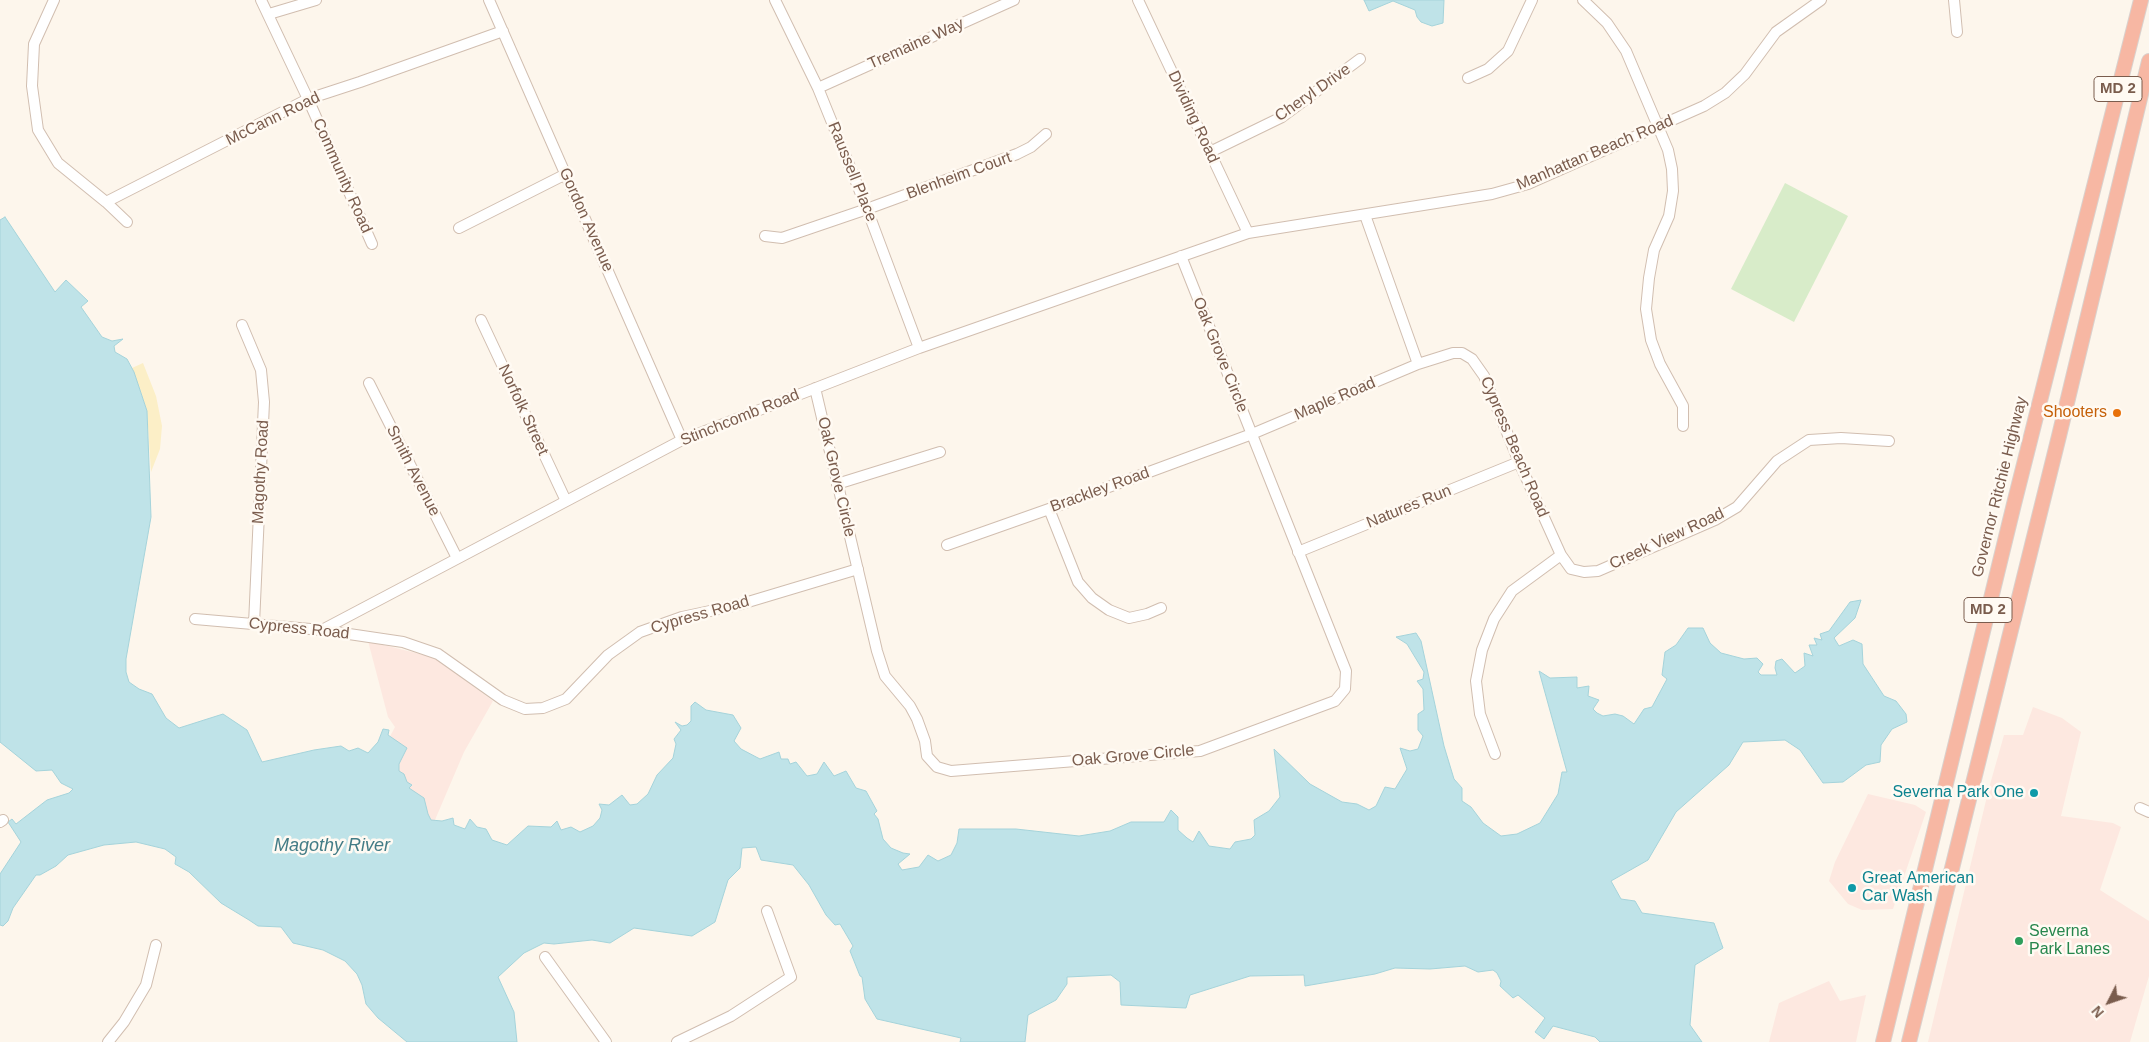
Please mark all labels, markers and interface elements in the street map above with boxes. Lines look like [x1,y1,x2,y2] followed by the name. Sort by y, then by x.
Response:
[865,14,967,74] street label: Tremaine Way
[1271,60,1355,126] street label: Cheryl Drive
[1163,68,1223,166] street label: Dividing Road
[2094,76,2142,102] road number: MD 2
[223,88,323,150] street label: McCann Road
[1514,111,1676,195] street label: Manhattan Beach Road
[308,116,376,236] street label: Community Road
[823,119,881,225] street label: Raussell Place
[904,148,1014,204] street label: Blenheim Court
[554,165,618,275] street label: Gordon Avenue
[1188,295,1252,415] street label: Oak Grove Circle
[494,362,552,458] street label: Norfolk Street
[1292,373,1378,425] street label: Maple Road
[1476,374,1552,520] street label: Cypress Beach Road
[678,385,802,451] street label: Stinchcomb Road
[1968,395,2032,579] street label: Governor Ritchie Highway
[2043,403,2107,423] place label: Shooters
[2111,407,2123,419] marker: Shooters
[813,415,859,539] street label: Oak Grove Circle
[249,420,273,524] street label: Magothy Road
[382,422,444,520] street label: Smith Avenue
[1048,463,1152,517] street label: Brackley Road
[1364,481,1454,533] street label: Natures Run
[1607,504,1727,574] street label: Creek View Road
[649,592,751,638] street label: Cypress Road
[1964,598,2012,622] road number: MD 2
[248,614,350,644] street label: Cypress Road
[1071,741,1195,771] street label: Oak Grove Circle
[1892,783,2024,803] place label: Severna Park One
[2028,787,2040,799] marker: Severna Park One
[274,835,390,857] water label: Magothy River
[1862,869,1974,907] place label: Great American Car Wash
[1846,882,1858,894] marker: Great American Car Wash
[2029,922,2110,960] place label: Severna Park Lanes
[2013,935,2025,947] marker: Severna Park Lanes
[2084,977,2134,1027] north arrow
[2088,1003,2107,1021] text: N

